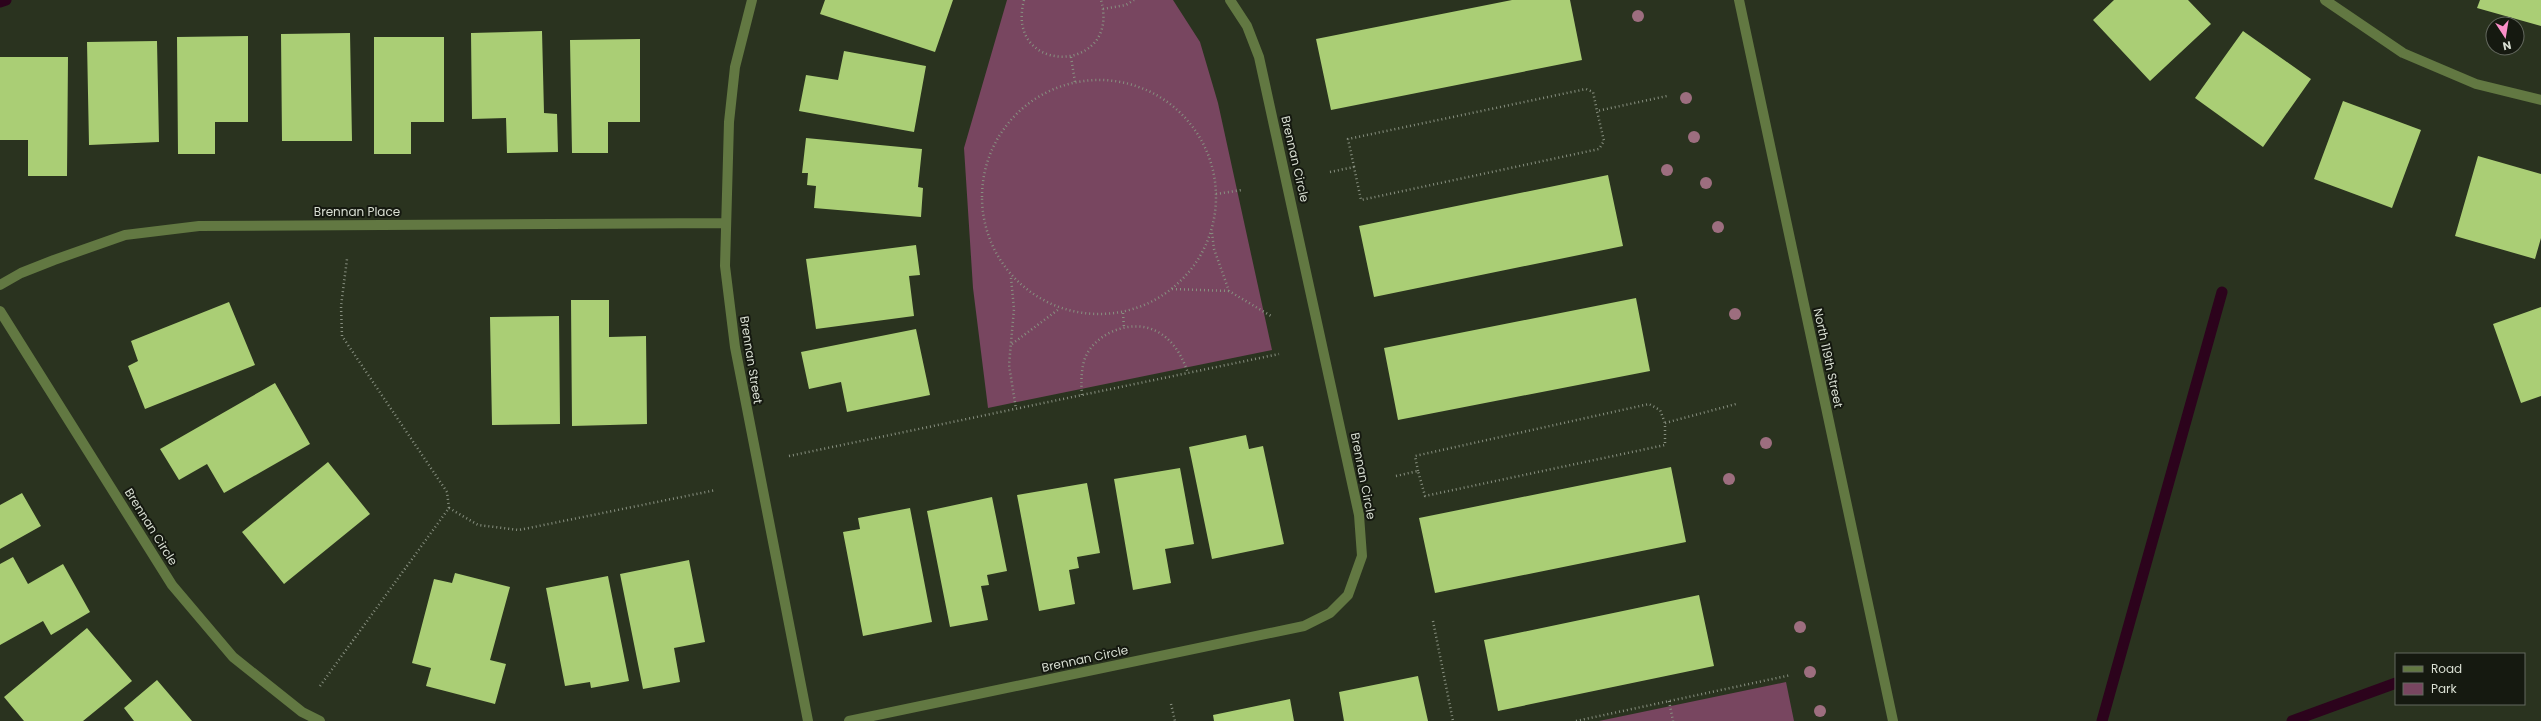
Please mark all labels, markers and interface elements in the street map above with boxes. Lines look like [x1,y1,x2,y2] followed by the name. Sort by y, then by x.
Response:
[2485,16,2525,56] north arrow
[2501,37,2513,54] text: N
[1277,114,1314,204] street label: Brennan Circle
[314,203,400,220] street label: Brennan Place
[1810,306,1847,409] street label: North 119th Street
[736,315,767,405] street label: Brennan Street
[1347,431,1380,521] street label: Brennan Circle
[121,485,182,569] street label: Brennan Circle
[1040,641,1130,676] street label: Brennan Circle
[2395,653,2525,705] legend
[2431,660,2462,677] text: Road
[2431,680,2458,697] text: Park

